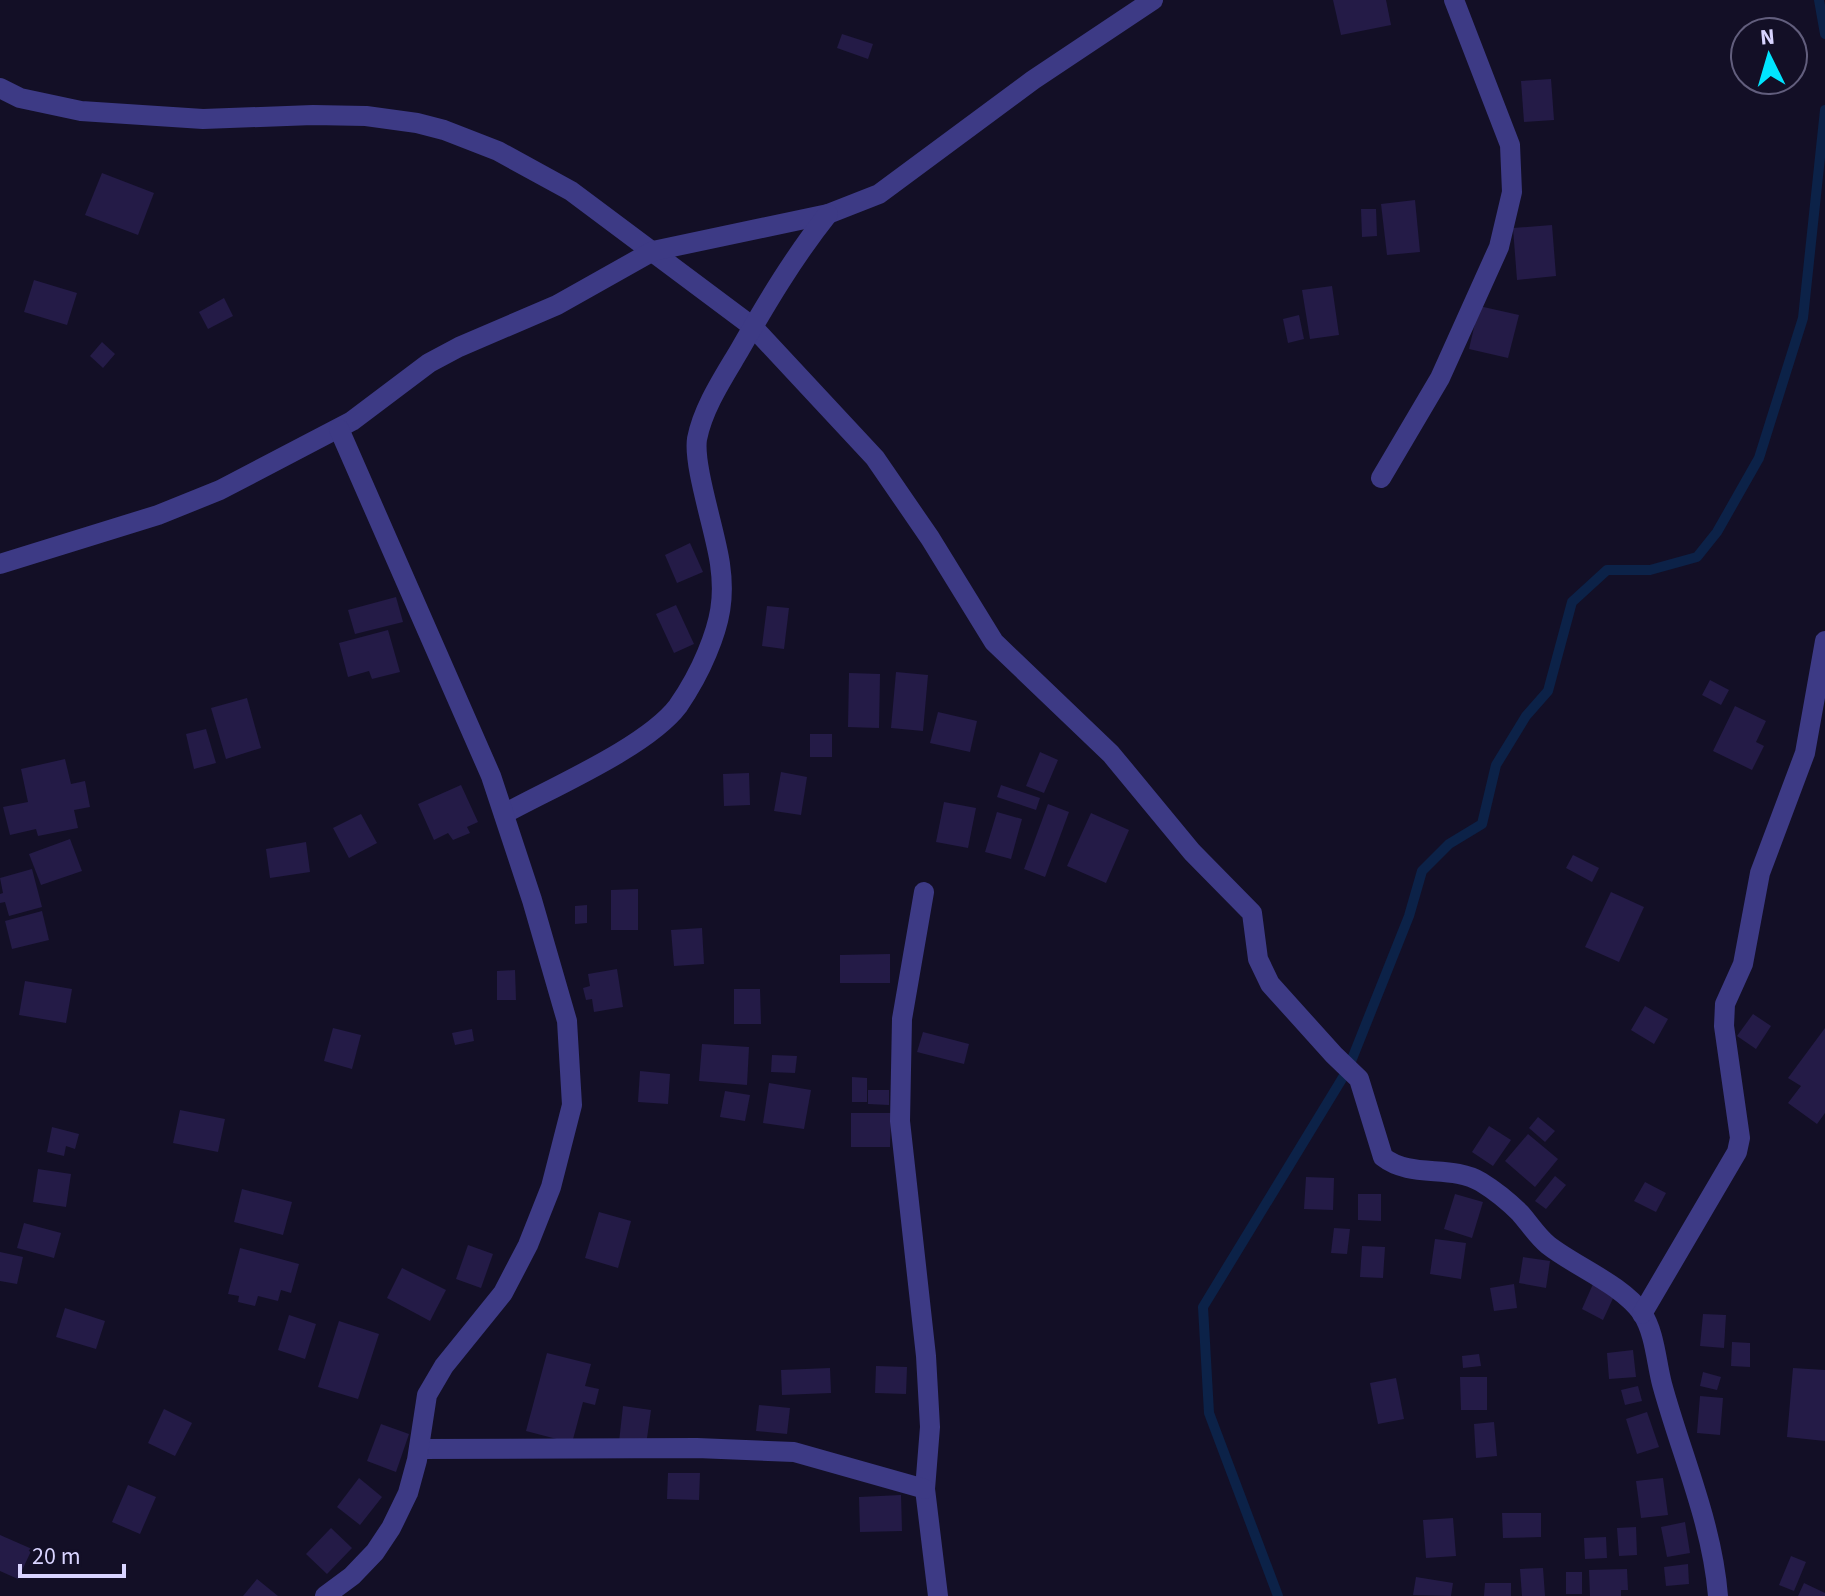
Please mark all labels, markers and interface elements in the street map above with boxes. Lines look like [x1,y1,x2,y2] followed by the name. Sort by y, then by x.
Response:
[1729,16,1809,96] north arrow
[1759,20,1776,54] text: N
[20,1528,124,1578] scale bar
[32,1539,81,1574] text: 20 m

